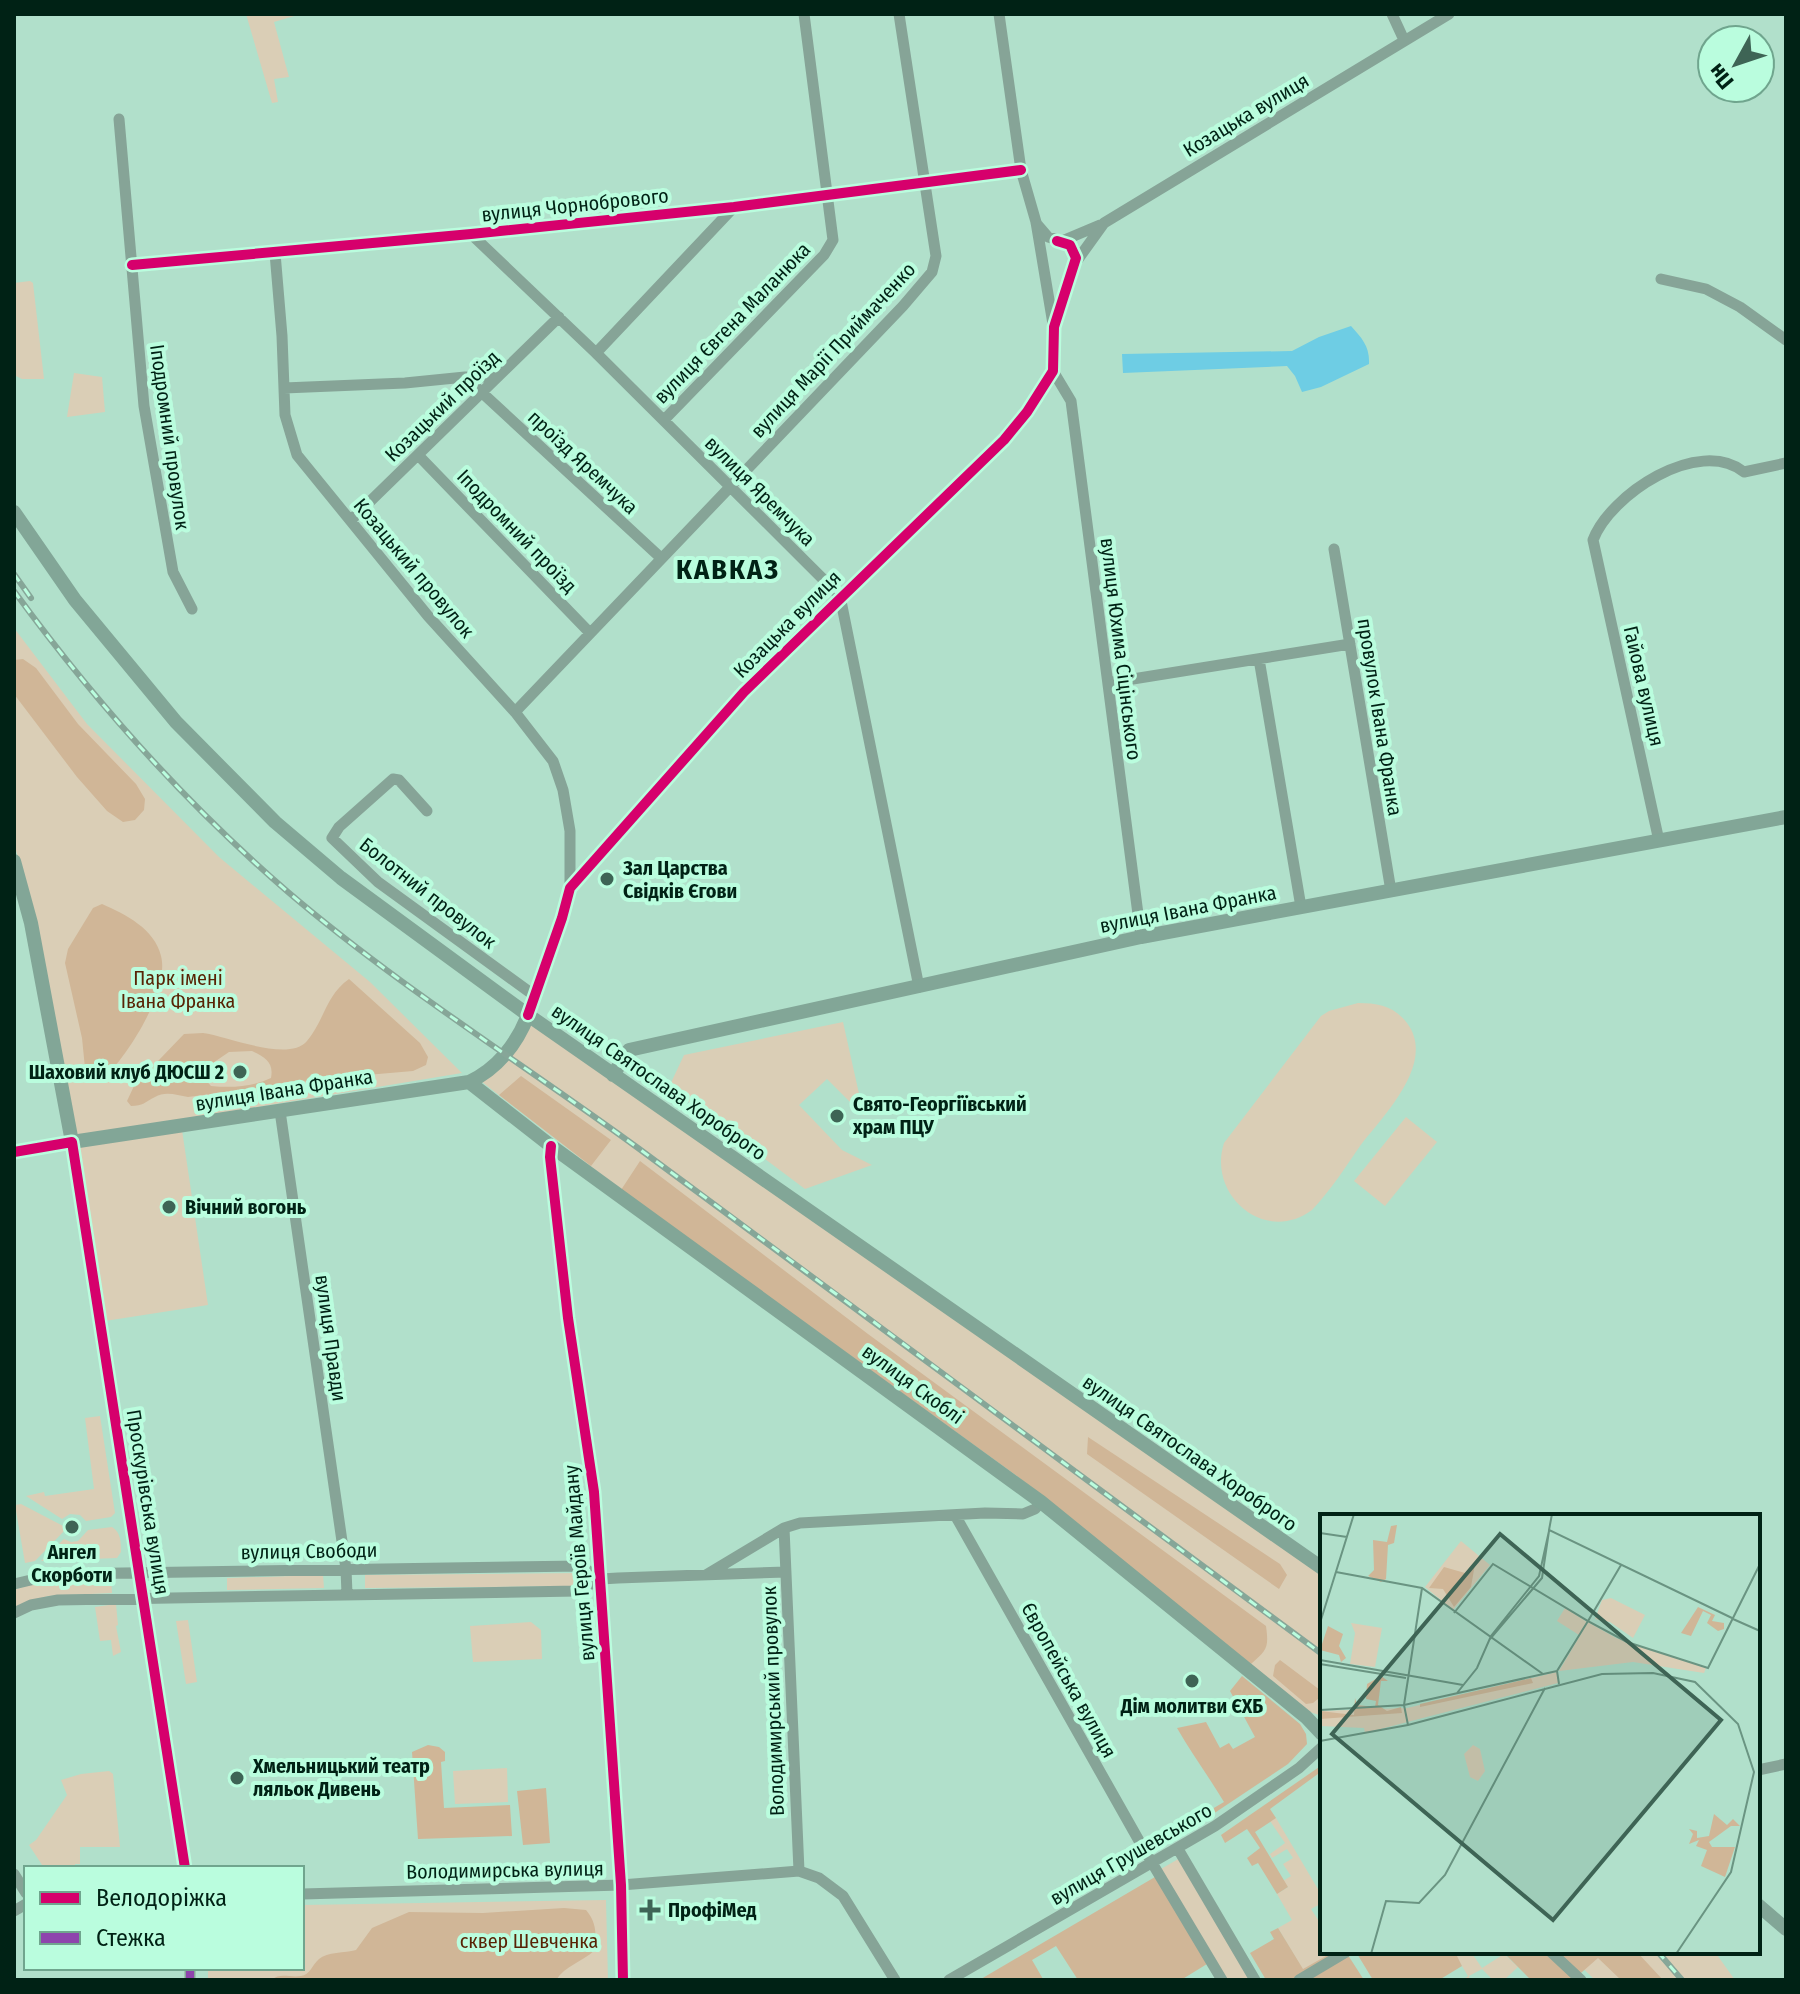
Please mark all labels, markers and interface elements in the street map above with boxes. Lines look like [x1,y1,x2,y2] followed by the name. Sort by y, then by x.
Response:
[1696,24,1776,104] north arrow
[1703,58,1739,95] text: Пн
[1179,68,1313,162] street label: Козацька вулиця
[480,183,670,227] street label: вулиця Чорнобрового
[649,237,815,409] street label: вулиця Євгена Маланюка
[746,257,920,443] street label: вулиця Марії Приймаченко
[145,343,195,532] street label: Іподромний провулок
[380,345,504,467] street label: Козацький проїзд
[523,405,643,519] street label: проїзд Яремчука
[700,431,820,551] street label: вулиця Яремчука
[452,464,582,598] street label: Іподромний проїзд
[349,493,480,643] street label: Козацький провулок
[1095,536,1147,762] street label: вулиця Юхима Сіцінського
[676,553,780,586] district label: КАВКАЗ
[728,565,846,683] street label: Козацька вулиця
[1353,616,1407,818] street label: провулок Івана Франка
[1619,624,1669,748] street label: Гайова вулиця
[355,832,501,954] street label: Болотний провулок
[622,856,737,903] place label: Зал Царства Свідків Єгови
[598,870,616,888] marker: Зал Царства Свідків Єгови
[1098,880,1278,938] street label: вулиця Івана Франка
[121,966,235,1013] park label: Парк імені Івана Франка
[547,999,771,1165] street label: вулиця Святослава Хороброго
[29,1060,224,1084] place label: Шаховий клуб ДЮСШ 2
[231,1063,249,1081] marker: Шаховий клуб ДЮСШ 2
[194,1064,374,1116] street label: вулиця Івана Франка
[852,1092,1027,1139] place label: Свято-Георгіївський храм ПЦУ
[828,1107,846,1125] marker: Свято-Георгіївський храм ПЦУ
[185,1195,307,1219] place label: Вічний вогонь
[160,1198,178,1216] marker: Вічний вогонь
[310,1273,352,1403] street label: вулиця Правди
[857,1339,969,1429] street label: вулиця Скоблі
[1078,1370,1302,1536] street label: вулиця Святослава Хороброго
[122,1408,174,1596] street label: Проскурівська вулиця
[558,1464,600,1662] street label: вулиця Героїв Майдану
[1320,1514,1760,1954] inset map
[63,1518,81,1536] marker: Ангел Скорботи
[241,1538,377,1564] street label: вулиця Свободи
[31,1540,113,1587] place label: Ангел Скорботи
[757,1585,789,1816] street label: Володимирський провулок
[1016,1598,1122,1762] street label: Європейська вулиця
[1183,1672,1201,1690] marker: Дім молитви ЄХБ
[1120,1694,1263,1718] place label: Дім молитви ЄХБ
[252,1754,430,1801] place label: Хмельницький театр ляльок Дивень
[228,1769,246,1787] marker: Хмельницький театр ляльок Дивень
[1046,1798,1216,1910] street label: вулиця Грушевського
[406,1856,604,1884] street label: Володимирська вулиця
[24,1866,304,1970] legend
[96,1884,227,1912] text: Велодоріжка
[668,1898,756,1922] place label: ПрофіМед
[639,1899,661,1921] marker: ПрофіМед
[96,1924,166,1952] text: Стежка
[460,1929,598,1953] park label: сквер Шевченка

